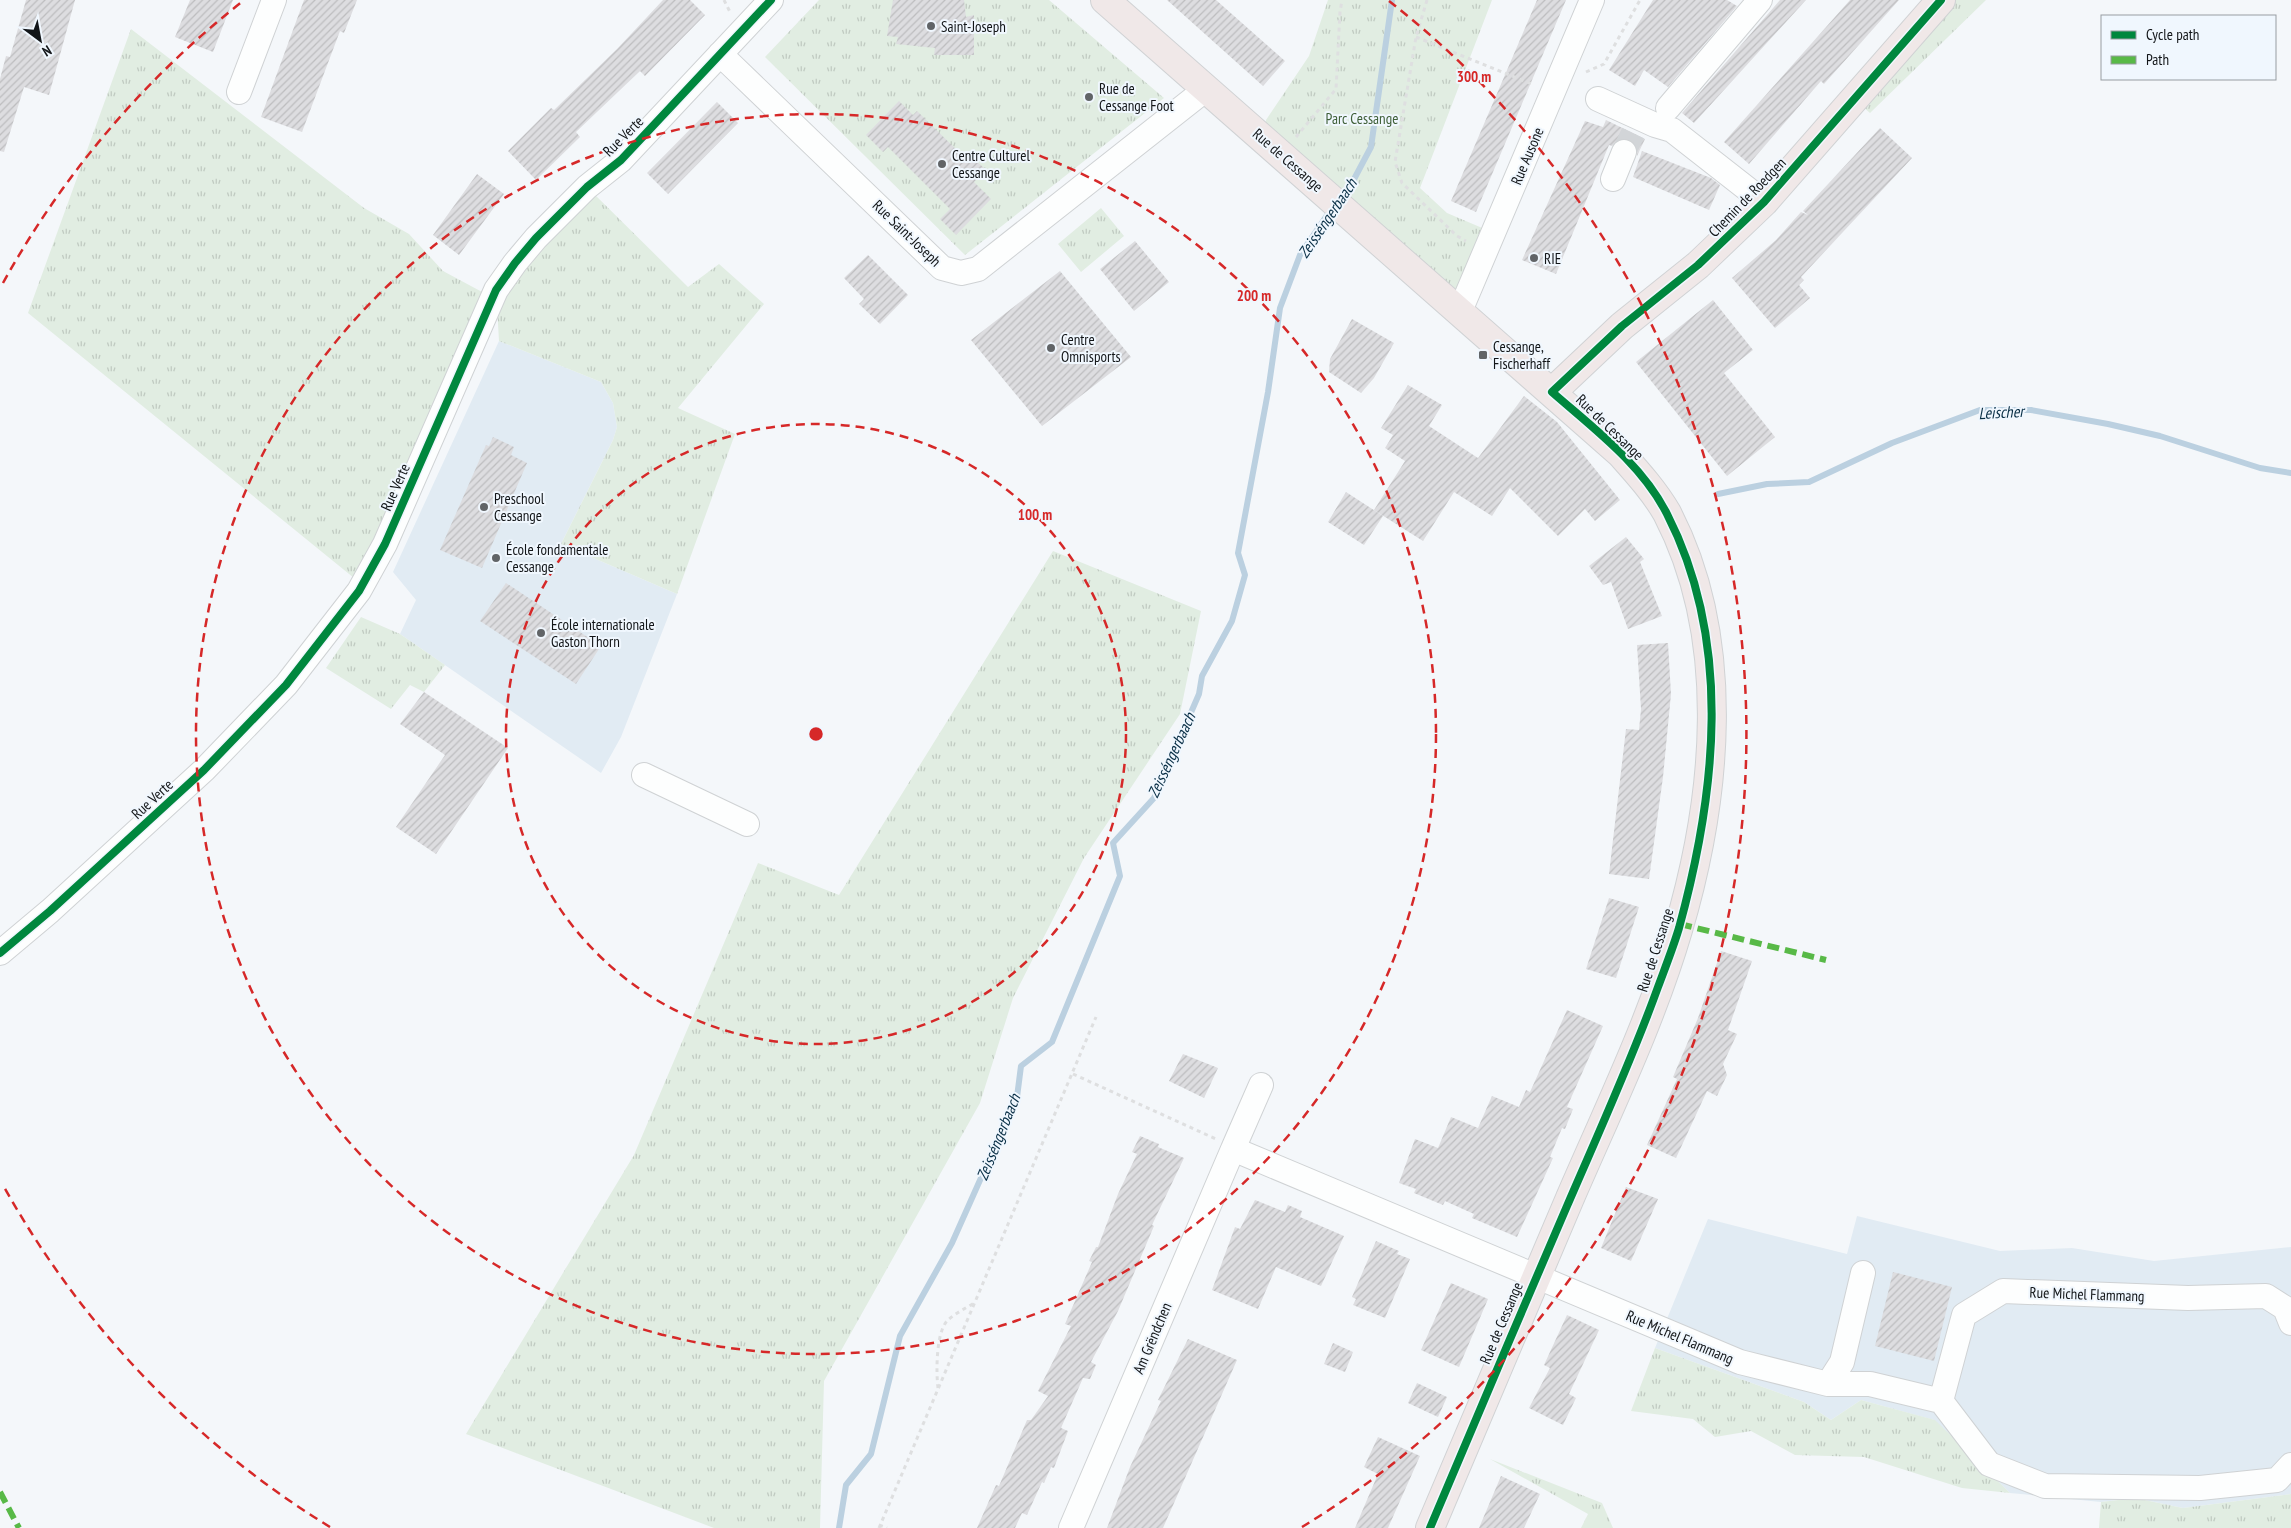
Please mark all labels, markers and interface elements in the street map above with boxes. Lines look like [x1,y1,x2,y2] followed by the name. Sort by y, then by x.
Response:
[15,15,65,65] north arrow
[2101,15,2276,80] legend
[941,17,1006,36] place label: Saint-Joseph
[925,20,937,32] marker: Saint-Joseph
[2146,25,2199,44] text: Cycle path
[39,41,55,61] text: N
[2146,50,2169,69] text: Path
[1457,67,1491,86] text: 300 m
[1099,79,1174,115] place label: Rue de Cessange Foot
[1083,91,1095,103] marker: Rue de Cessange Foot
[1326,109,1398,128] park label: Parc Cessange
[599,112,647,160] street label: Rue Verte
[1249,124,1327,196] street label: Rue de Cessange
[1506,124,1548,188] street label: Rue Ausone
[952,146,1030,182] place label: Centre Culturel Cessange
[1704,153,1790,241] street label: Chemin de Roedgen
[936,158,948,170] marker: Centre Culturel Cessange
[1293,174,1361,261] water label: Zeisséngerbaach
[869,196,945,270] street label: Rue Saint-Joseph
[1544,249,1561,268] place label: RIE
[1528,252,1540,264] marker: RIE
[1237,286,1271,305] text: 200 m
[1061,330,1121,366] place label: Centre Omnisports
[1493,337,1551,373] place label: Cessange, Fischerhaff
[1045,342,1057,354] marker: Centre Omnisports
[1477,349,1489,361] marker: Cessange, Fischerhaff
[1572,390,1648,464] street label: Rue de Cessange
[1978,401,2027,423] water label: Leischer
[376,460,414,514] street label: Rue Verte
[494,489,545,525] place label: Preschool Cessange
[478,501,490,513] marker: Preschool Cessange
[1018,505,1052,524] text: 100 m
[506,540,609,576] place label: École fondamentale Cessange
[490,552,502,564] marker: École fondamentale Cessange
[551,615,655,651] place label: École internationale Gaston Thorn
[535,627,547,639] marker: École internationale Gaston Thorn
[1143,709,1200,801] water label: Zeisséngerbaach
[807,725,825,743] centre of rings
[127,775,177,823] street label: Rue Verte
[1633,906,1677,994] street label: Rue de Cessange
[972,1090,1025,1183] water label: Zeisséngerbaach
[1475,1279,1527,1367] street label: Rue de Cessange
[2029,1282,2145,1306] street label: Rue Michel Flammang
[1128,1300,1176,1376] street label: Am Grëndchen
[1623,1306,1737,1368] street label: Rue Michel Flammang

